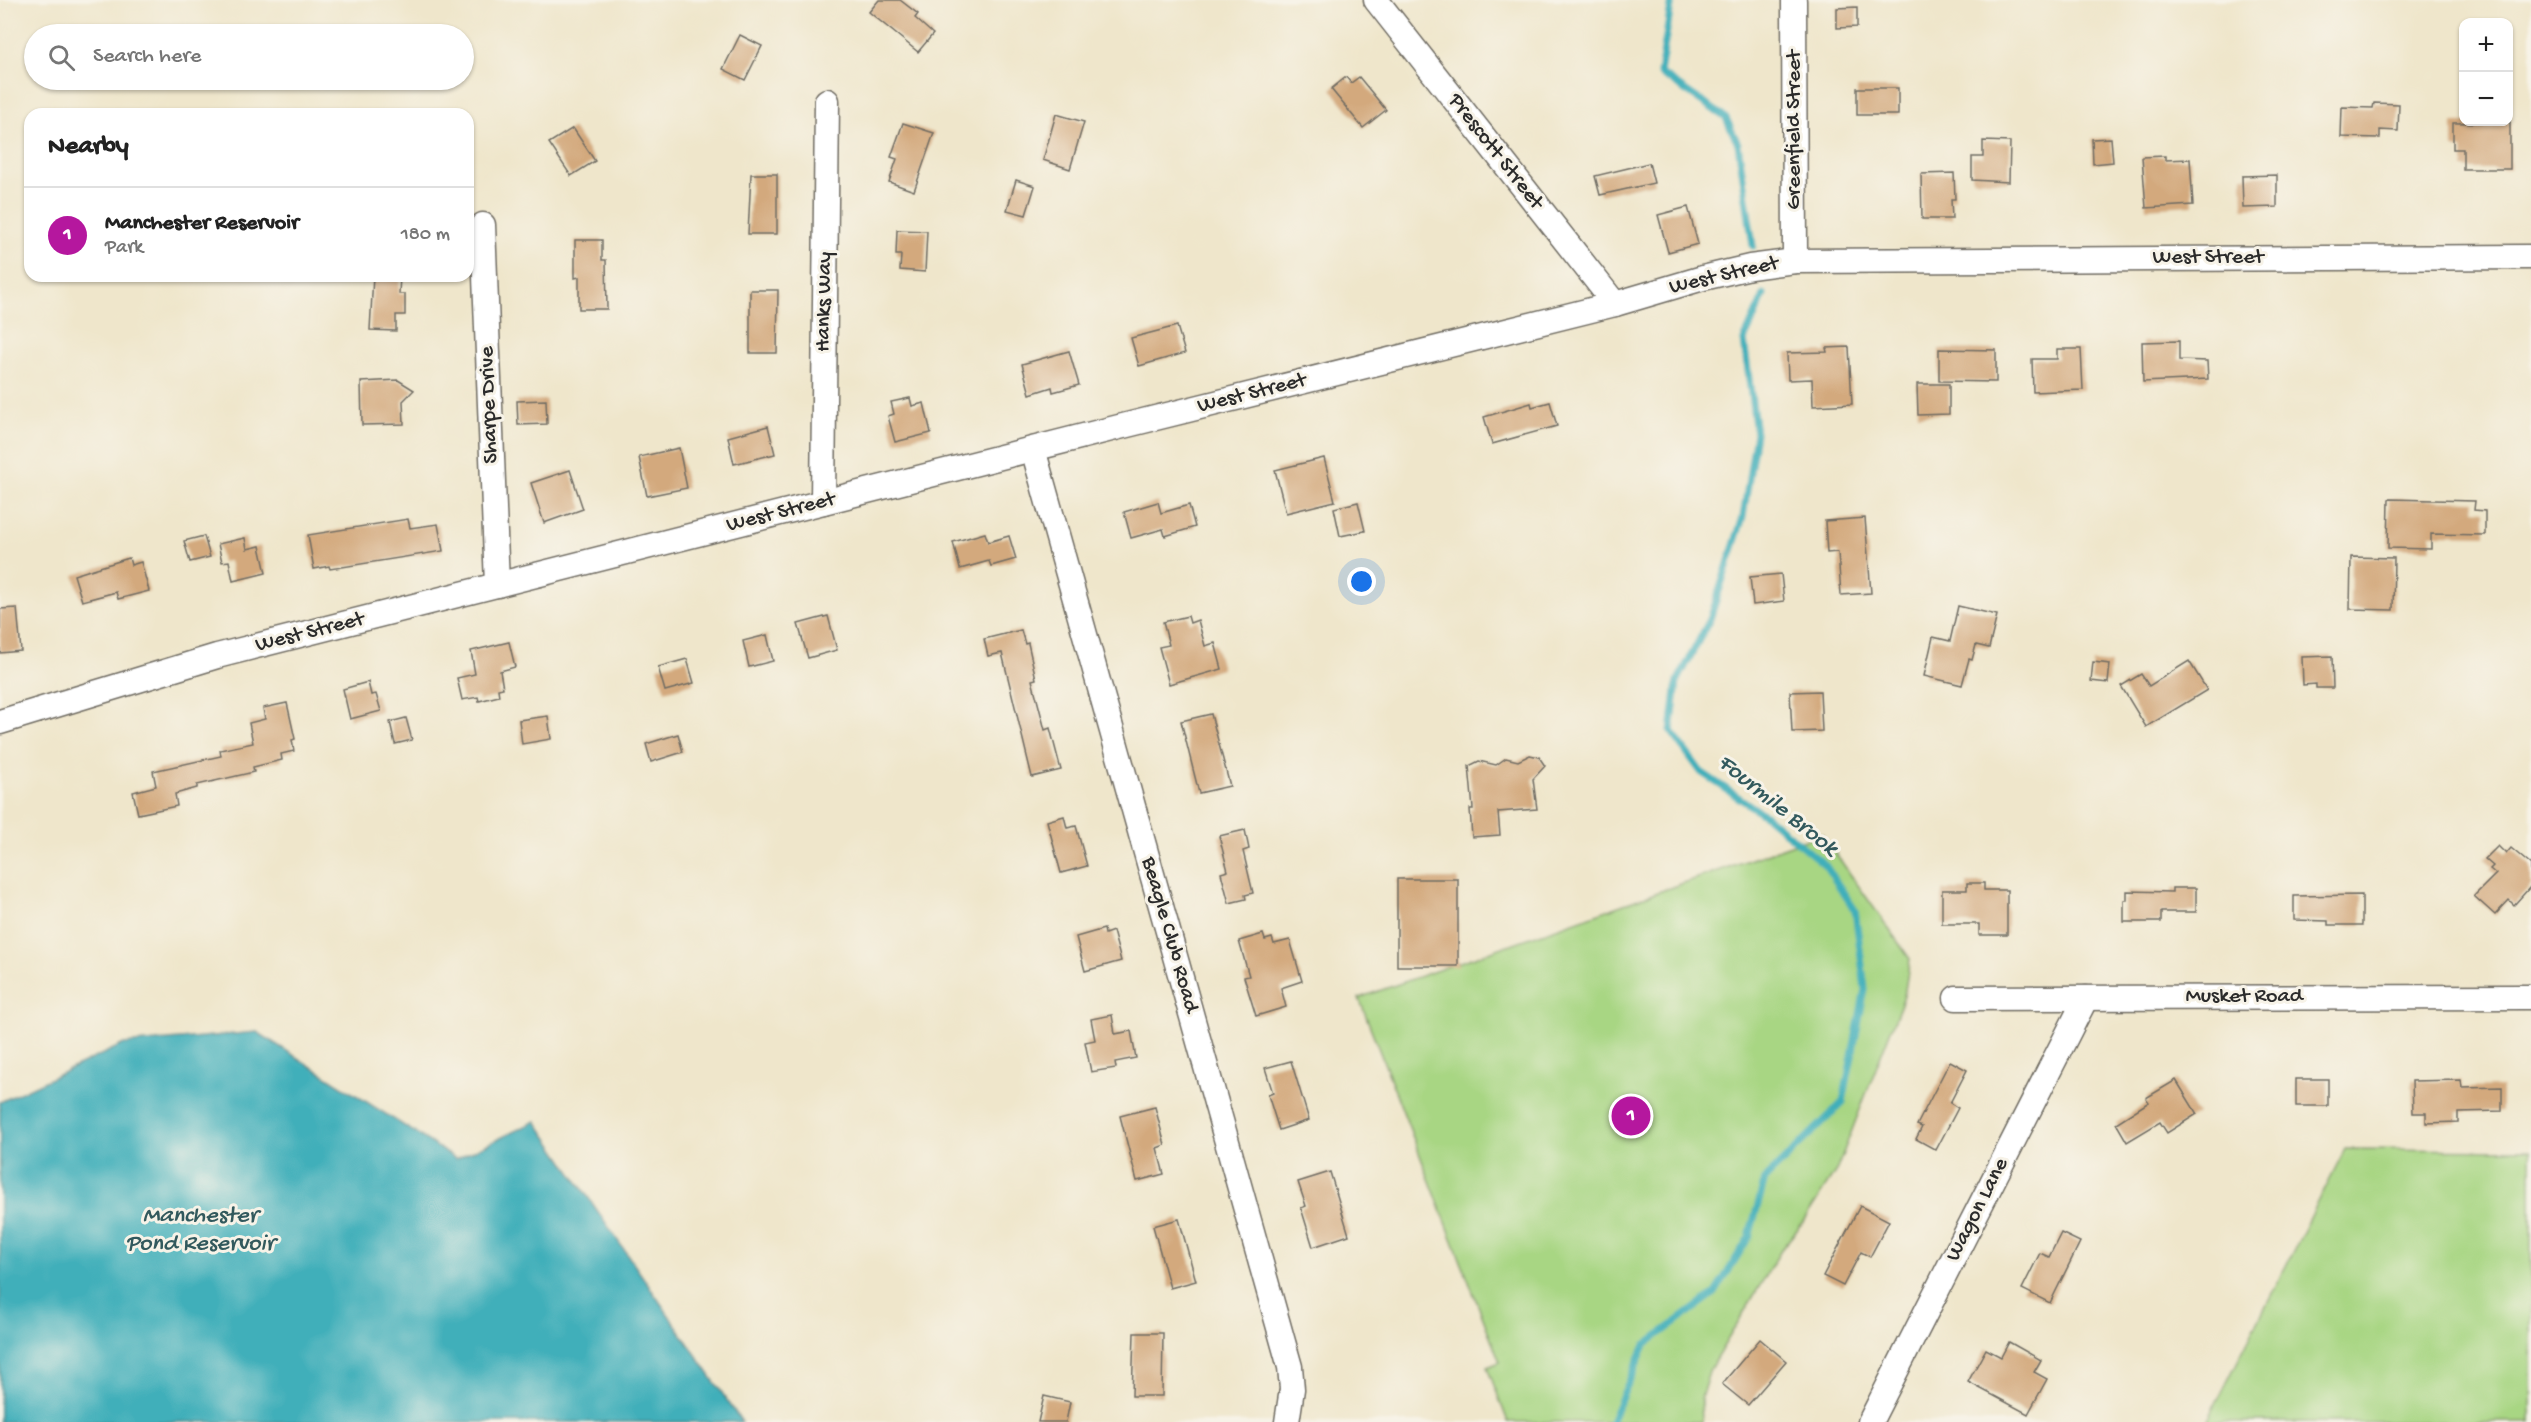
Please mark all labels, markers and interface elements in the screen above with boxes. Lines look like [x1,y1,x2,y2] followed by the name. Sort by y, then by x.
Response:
[2459,18,2513,126] map controls
[2459,18,2513,72] button: +
[24,24,474,90] search box
[45,41,78,74] icon: search
[93,44,201,70] text: Search here
[1782,48,1808,210] street label: Greenfield Street
[2459,72,2513,126] button: −
[1441,88,1550,217] street label: Prescott Street
[48,132,129,163] text: Nearby
[105,211,299,237] text: Manchester Reservoir
[63,224,72,247] text: 1
[401,224,450,247] text: 180 m
[105,237,143,260] text: Park
[2152,245,2266,271] street label: West Street
[1667,250,1783,301] street label: West Street
[811,252,839,352] street label: Hanks Way
[475,345,505,464] street label: Sharpe Drive
[1195,367,1311,420] street label: West Street
[724,486,840,539] street label: West Street
[1347,567,1376,596] your location
[253,606,369,659] street label: West Street
[1711,749,1845,865] water label: Fourmile Brook
[1134,853,1204,1018] street label: Beagle Club Road
[2185,984,2305,1010] street label: Musket Road
[1612,1094,1650,1138] pin: 1
[1941,1153,2015,1266] street label: Wagon Lane
[126,1202,279,1259] water label: Manchester Pond Reservoir

